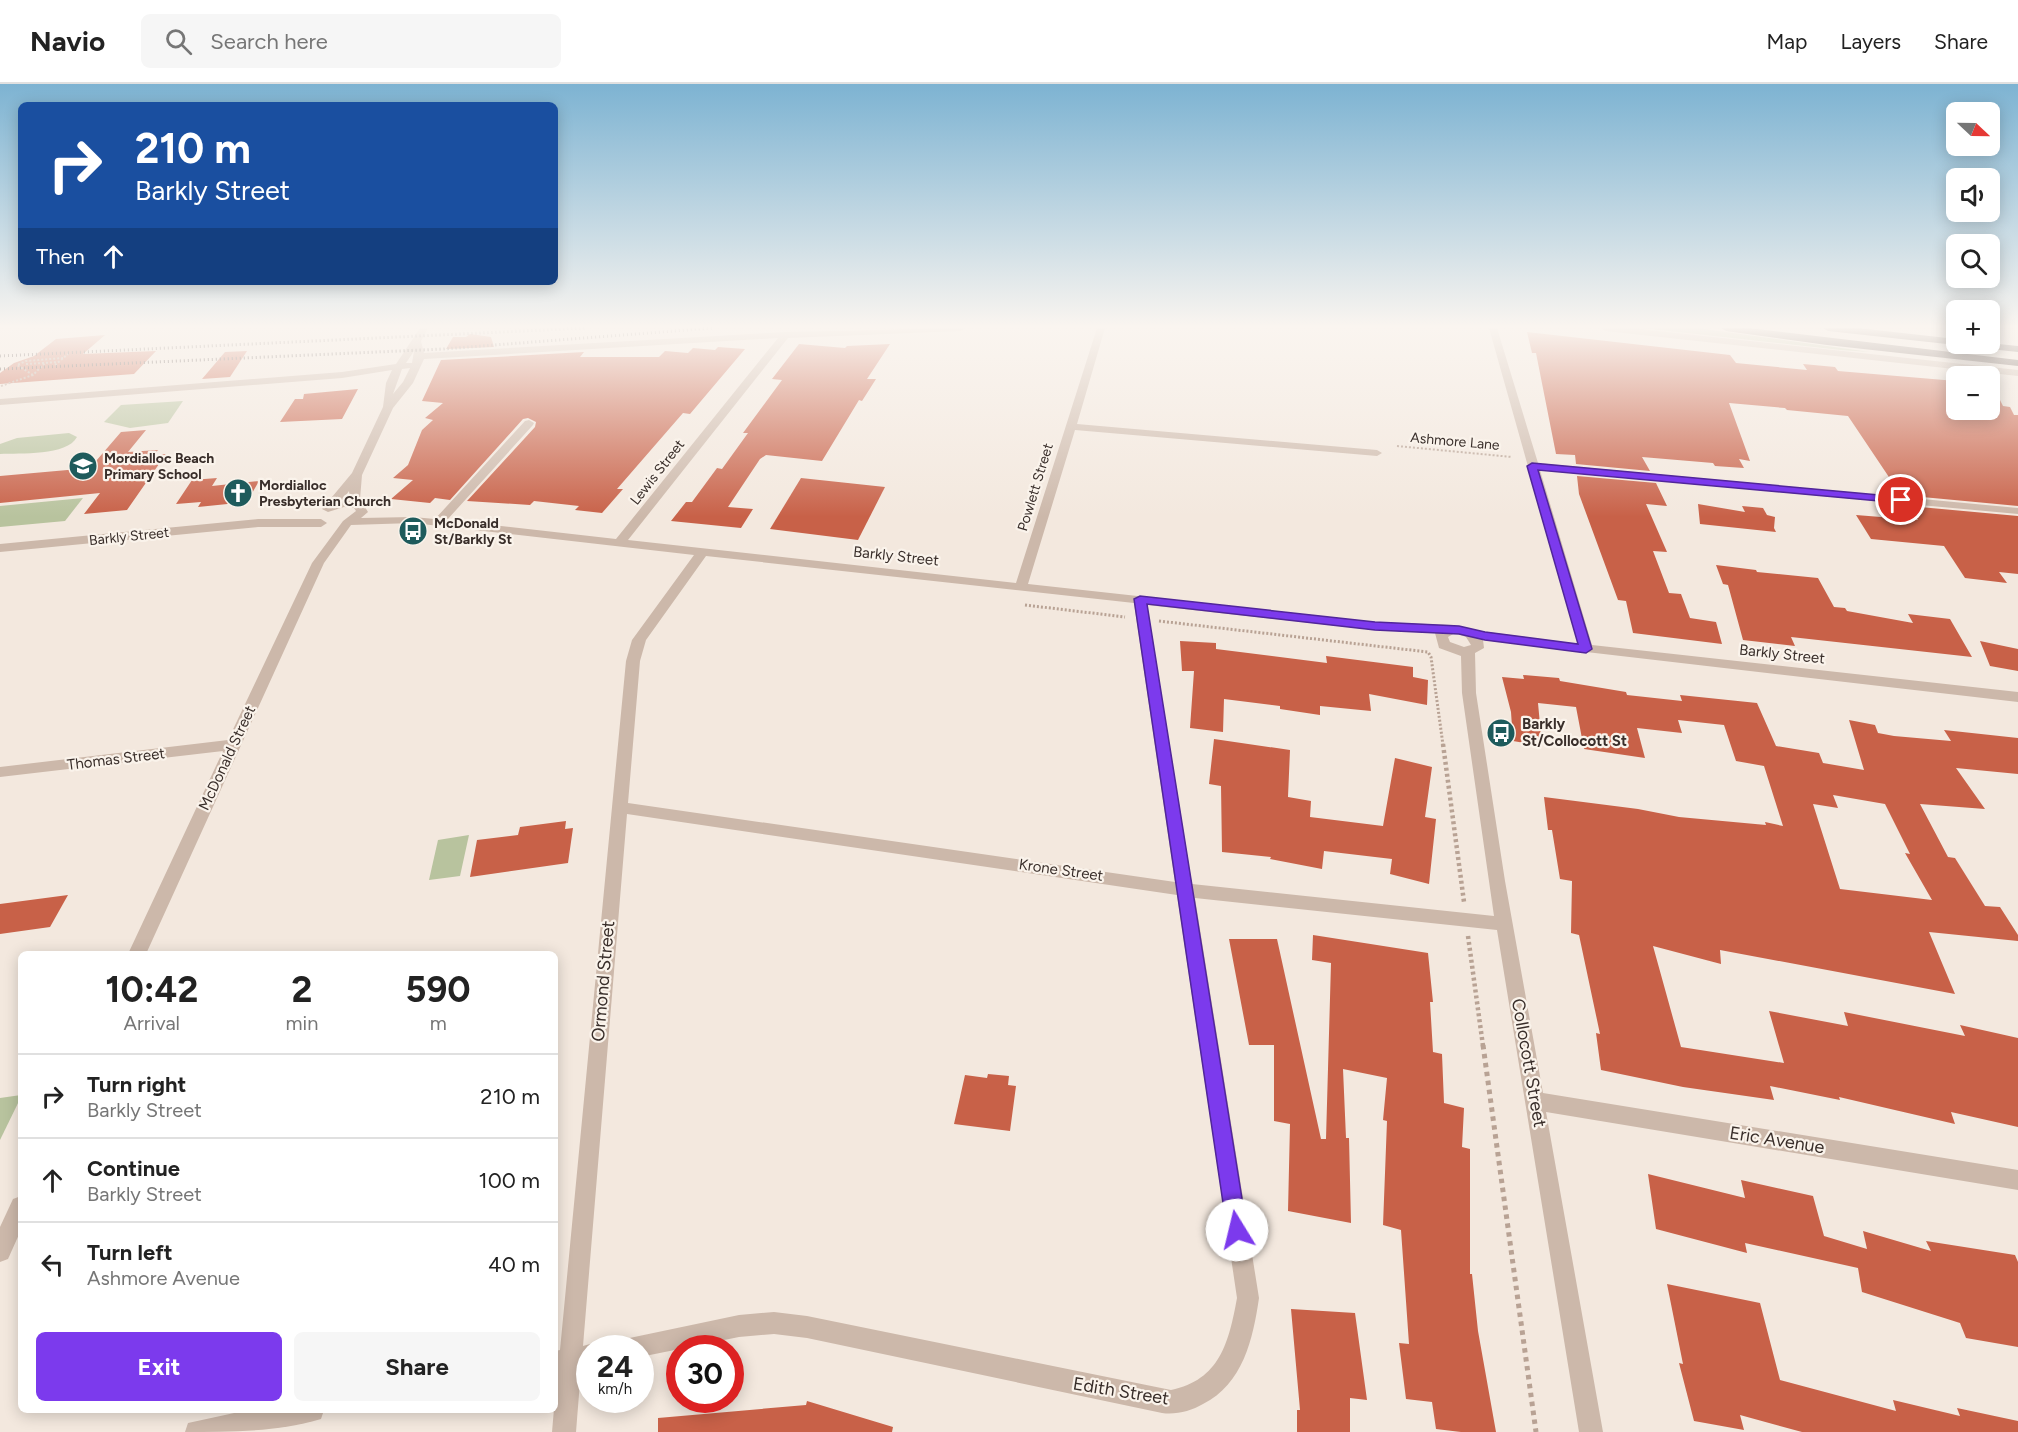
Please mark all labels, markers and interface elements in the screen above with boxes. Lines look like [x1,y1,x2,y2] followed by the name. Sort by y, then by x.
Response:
[141,14,561,68] search box
[30,24,105,58] text: Navio
[162,25,195,58] icon: search
[210,28,328,55] text: Search here
[1767,29,1807,54] text: Map
[1840,29,1901,54] text: Layers
[1934,29,1988,54] text: Share
[1946,102,2000,156] north arrow
[1946,102,2000,420] map controls
[135,123,251,174] text: 210 m
[36,126,114,204] icon: right
[1946,168,2000,222] button: sound
[135,174,290,207] text: Barkly Street
[1946,234,2000,288] button: search
[97,240,130,273] icon: ahead
[36,243,85,270] text: Then
[1946,300,2000,354] button: +
[1946,366,2000,420] button: −
[1410,429,1501,454] street label: Ashmore Lane
[627,436,688,508] street label: Lewis Street
[1014,441,1057,533] street label: Powlett Street
[67,450,99,482] school or university icon: Mordialloc Beach Primary School
[104,450,214,483] place label: Mordialloc Beach Primary School
[1875,474,1926,525] pin
[222,477,254,509] church icon: Mordialloc Presbyterian Church
[259,477,391,510] place label: Mordialloc Presbyterian Church
[1884,483,1917,516] icon: arrive
[397,515,429,547] bus stop icon: McDonald St/Barkly St
[434,515,512,548] place label: McDonald St/Barkly St
[88,524,170,549] street label: Barkly Street
[852,543,940,569] street label: Barkly Street
[1738,641,1826,667] street label: Barkly Street
[195,702,259,813] street label: McDonald Street
[1522,715,1627,750] place label: Barkly St/Collocott St
[1485,717,1517,749] bus stop icon: Barkly St/Collocott St
[66,744,166,774] street label: Thomas Street
[1018,855,1105,885] street label: Krone Street
[587,919,619,1042] street label: Ormond Street
[105,968,198,1011] text: 10:42
[291,968,312,1011] text: 2
[406,968,471,1011] text: 590
[1507,997,1551,1129] street label: Collocott Street
[124,1011,180,1035] text: Arrival
[286,1011,318,1035] text: min
[430,1011,447,1035] text: m
[87,1071,186,1098] text: Turn right
[36,1080,69,1113] icon: right
[480,1083,540,1110] text: 210 m
[87,1098,202,1122] text: Barkly Street
[1728,1122,1826,1158] street label: Eric Avenue
[87,1155,180,1182] text: Continue
[36,1164,69,1197] icon: ahead
[479,1167,540,1194] text: 100 m
[87,1182,202,1206] text: Barkly Street
[1205,1198,1269,1262] position arrow
[87,1239,173,1266] text: Turn left
[36,1248,69,1281] icon: left
[488,1251,540,1278] text: 40 m
[87,1266,240,1290] text: Ashmore Avenue
[36,1332,282,1401] button: Exit
[294,1332,540,1401] button: Share
[666,1335,744,1413] speed limit sign: 30
[597,1348,633,1385] text: 24
[1071,1373,1171,1409] street label: Edith Street
[598,1380,632,1398] text: km/h

